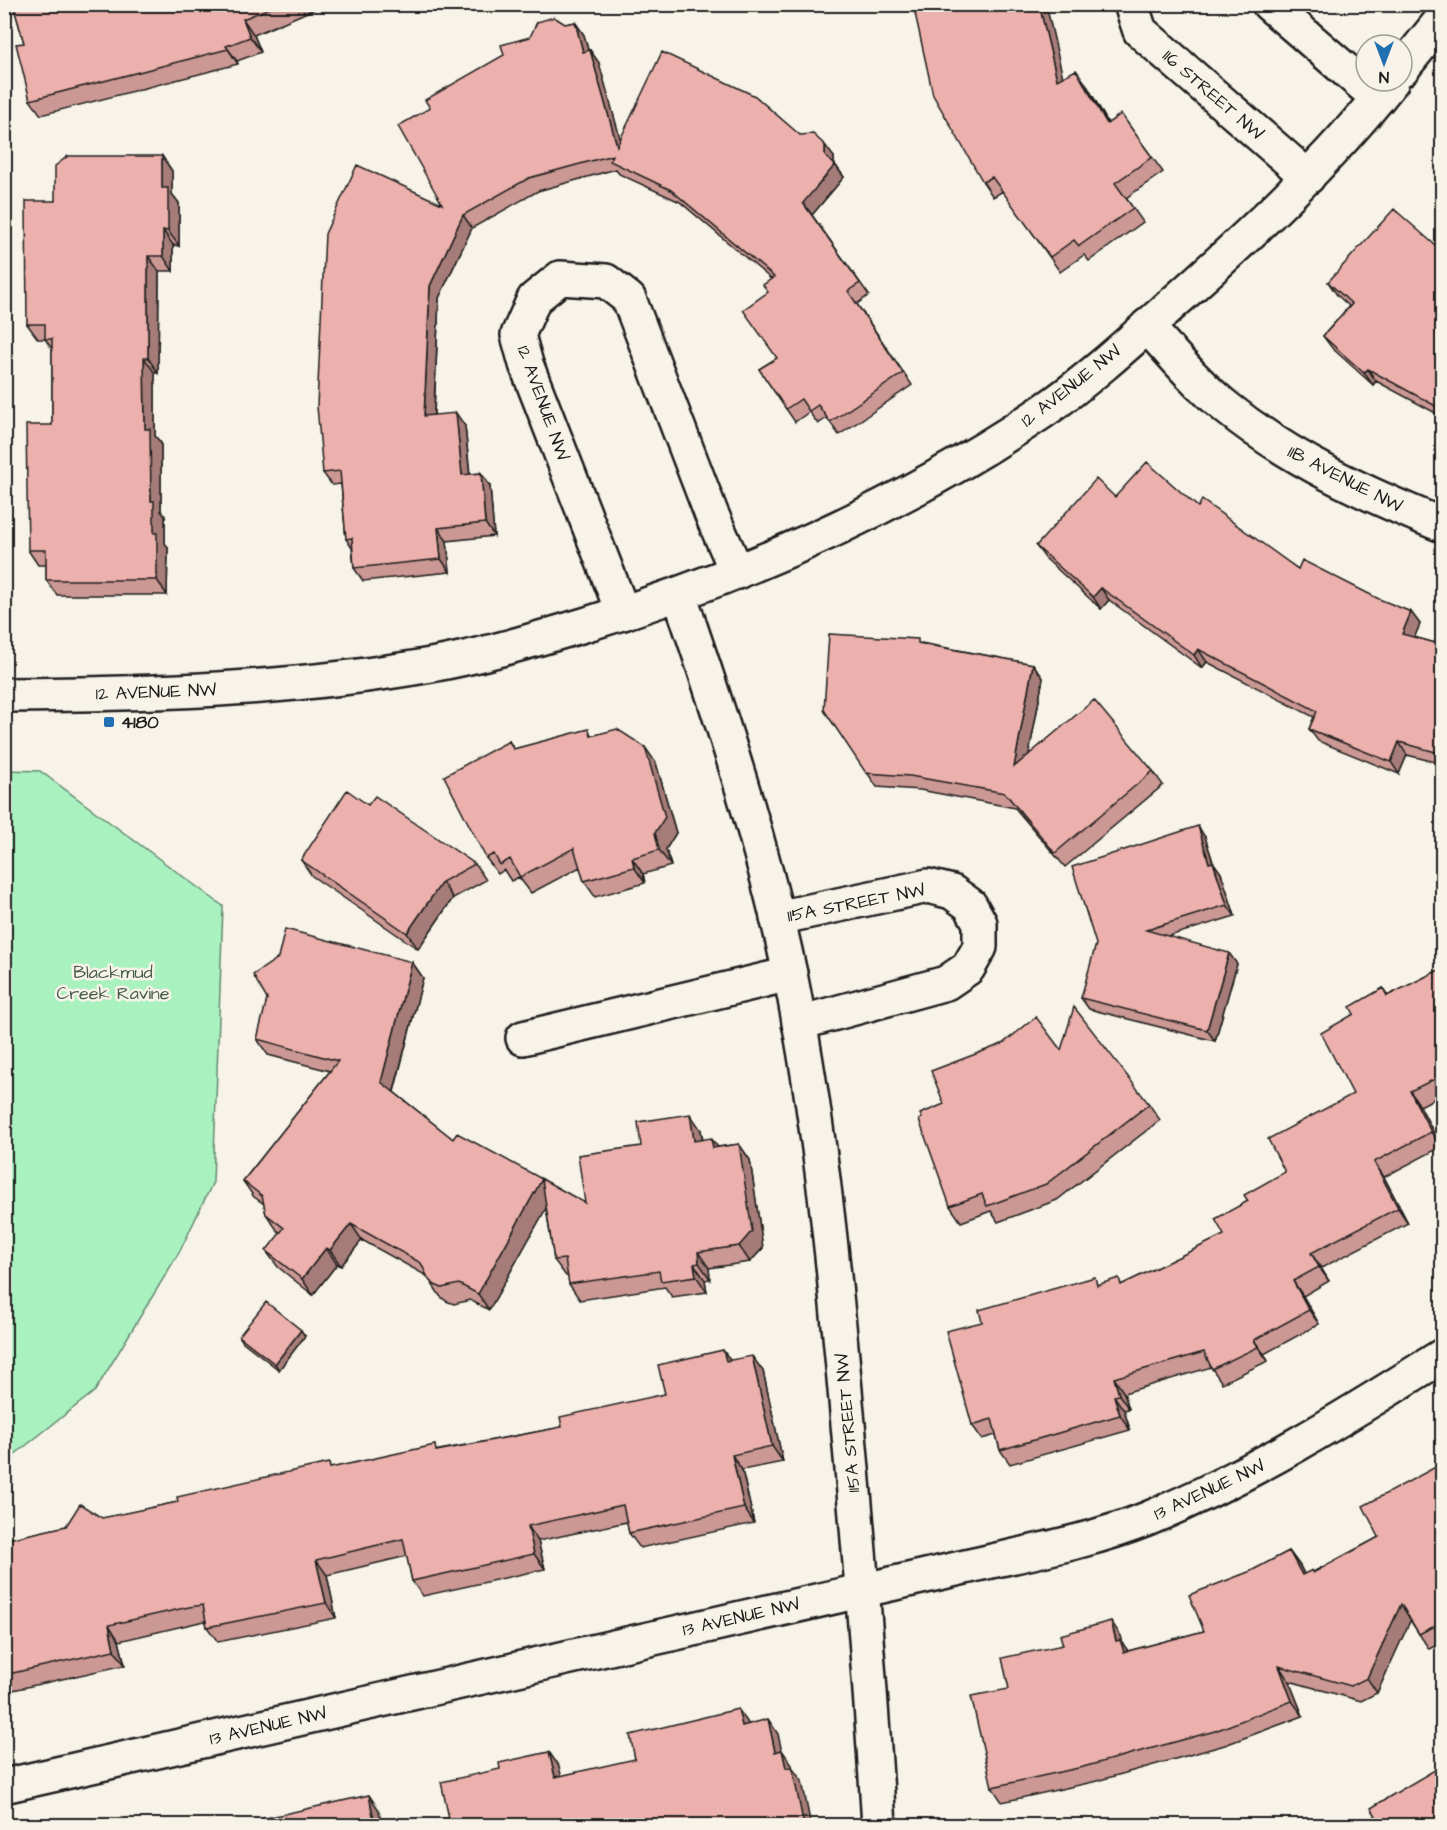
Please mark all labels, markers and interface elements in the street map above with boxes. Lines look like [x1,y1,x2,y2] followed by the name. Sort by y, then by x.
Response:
[1354,33,1414,93] north arrow
[1157,44,1269,146] street label: 116 STREET NW
[1379,66,1389,88] text: N
[1016,339,1126,433] street label: 12 AVENUE NW
[511,342,575,464] street label: 12 AVENUE NW
[1283,439,1407,519] street label: 11B AVENUE NW
[95,677,217,707] street label: 12 AVENUE NW
[121,710,159,735] place label: 4180
[102,715,116,729] marker: 4180
[785,877,927,929] street label: 115A STREET NW
[56,960,170,1006] park label: Blackmud Creek Ravine
[829,1352,867,1494] street label: 115A STREET NW
[1150,1453,1269,1527] street label: 13 AVENUE NW
[680,1591,802,1643] street label: 13 AVENUE NW
[207,1700,329,1752] street label: 13 AVENUE NW

